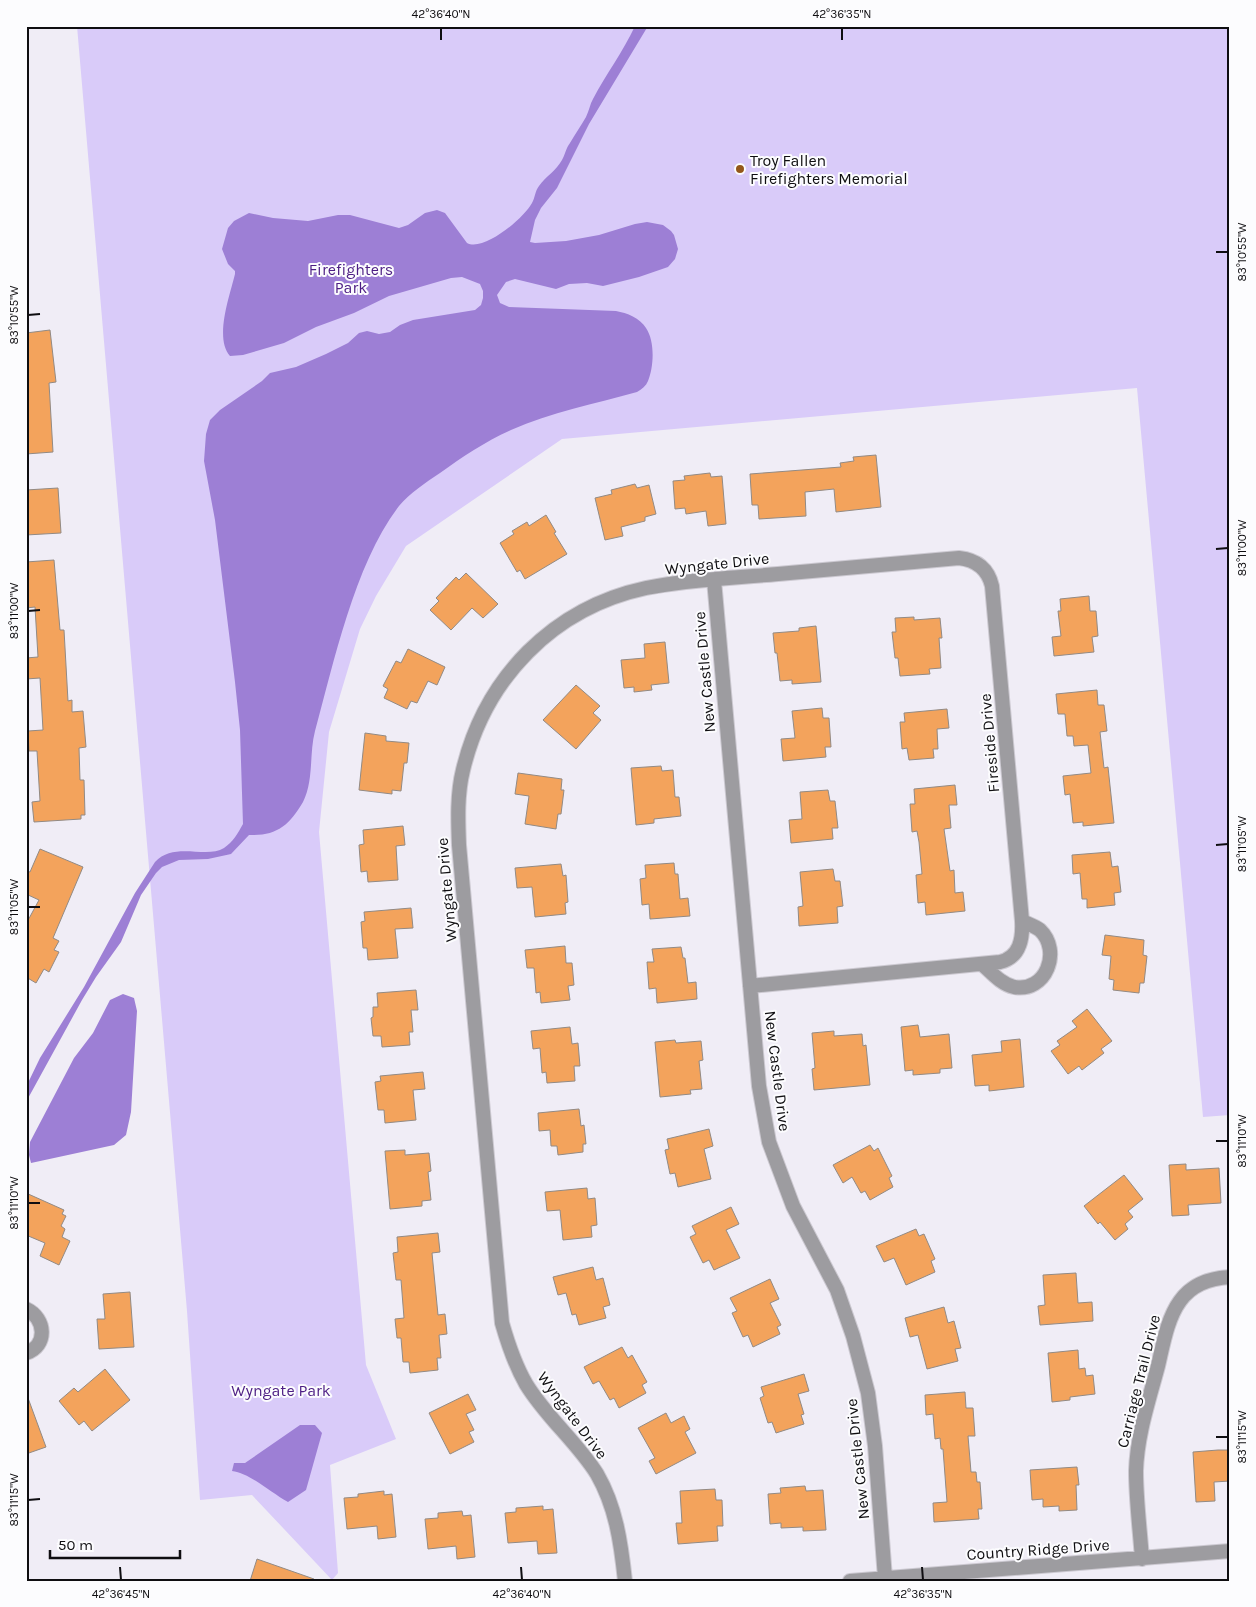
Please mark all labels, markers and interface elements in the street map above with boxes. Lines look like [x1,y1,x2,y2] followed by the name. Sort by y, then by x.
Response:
[411,7,471,21] text: 42°36'40"N
[812,7,872,21] text: 42°36'35"N
[750,151,908,188] place label: Troy Fallen Firefighters Memorial
[734,163,746,175] marker: Troy Fallen Firefighters Memorial
[1235,222,1249,282] text: 83°10'55"W
[309,260,393,297] park label: Firefighters Park
[7,285,21,345] text: 83°10'55"W
[1235,519,1249,576] text: 83°11'00"W
[664,549,770,578] street label: Wyngate Drive
[7,582,21,639] text: 83°11'00"W
[690,611,719,733] street label: New Castle Drive
[976,693,1003,793] street label: Fireside Drive
[1235,816,1249,872] text: 83°11'05"W
[432,837,461,943] street label: Wyngate Drive
[7,879,21,935] text: 83°11'05"W
[761,1010,794,1133] street label: New Castle Drive
[1235,1114,1249,1168] text: 83°11'10"W
[7,1176,21,1230] text: 83°11'10"W
[1113,1313,1164,1450] street label: Carriage Trail Drive
[534,1368,612,1463] street label: Wyngate Drive
[231,1381,331,1400] park label: Wyngate Park
[842,1398,873,1520] street label: New Castle Drive
[1235,1410,1249,1464] text: 83°11'15"W
[7,1473,21,1527] text: 83°11'15"W
[50,1527,180,1559] scale bar
[966,1535,1110,1564] street label: Country Ridge Drive
[58,1536,93,1554] text: 50 m
[92,1587,150,1601] text: 42°36'45"N
[492,1587,552,1601] text: 42°36'40"N
[893,1587,953,1601] text: 42°36'35"N

